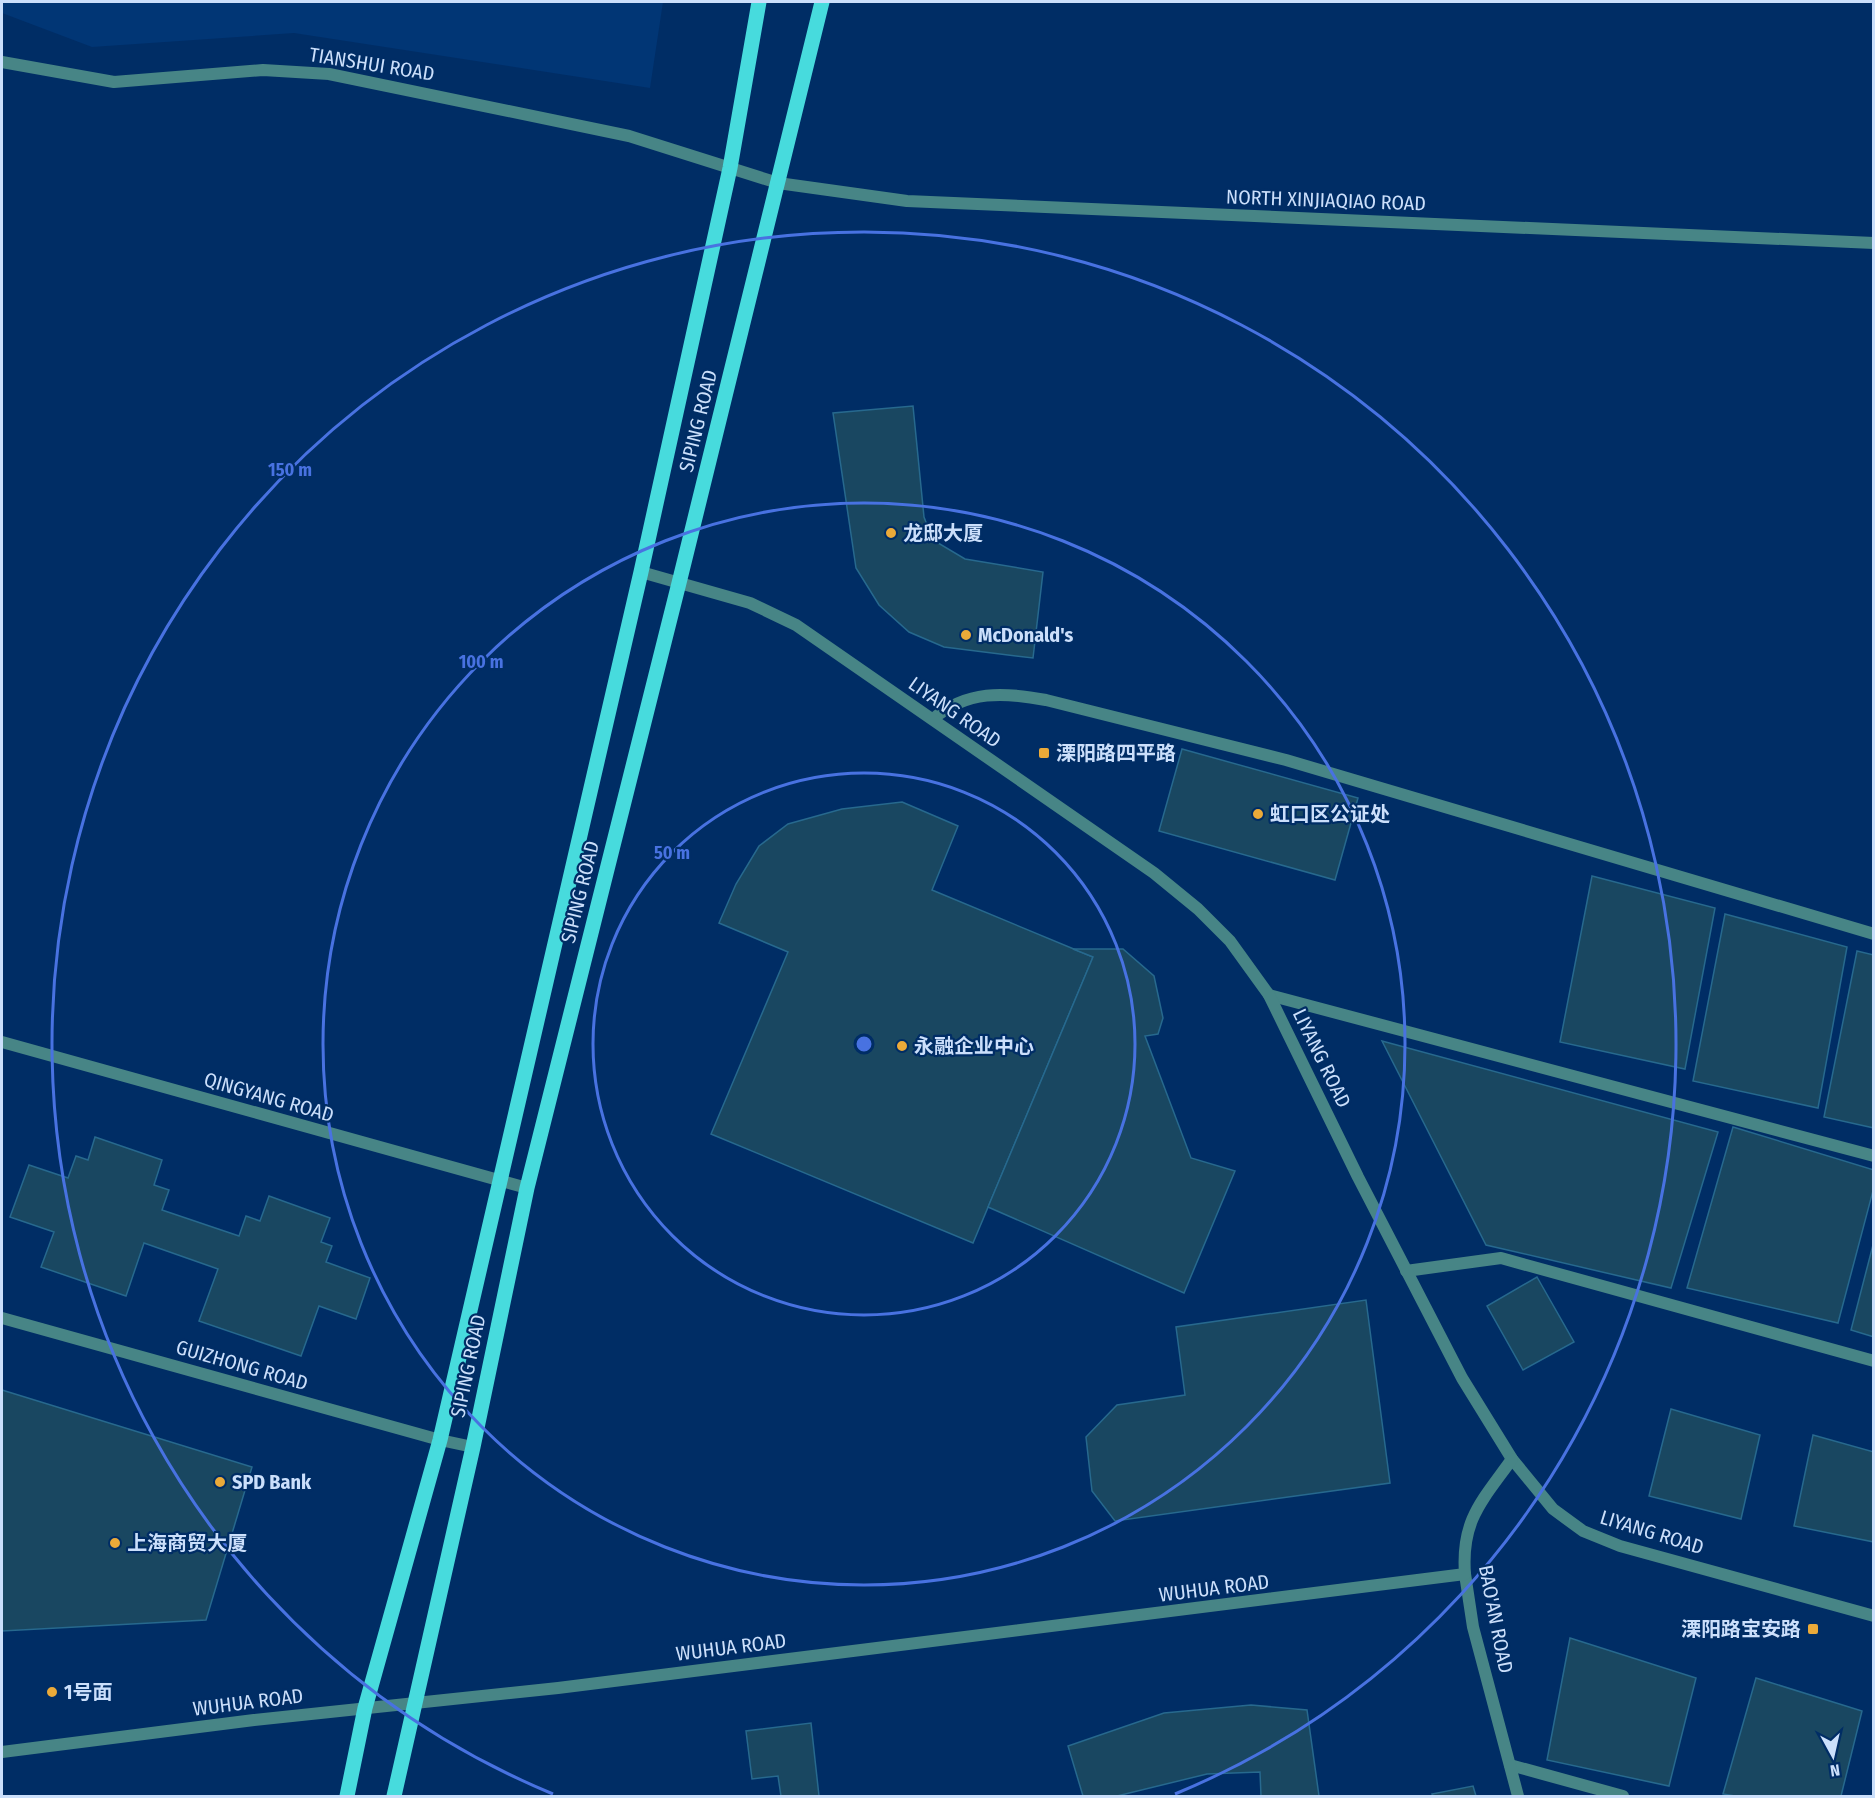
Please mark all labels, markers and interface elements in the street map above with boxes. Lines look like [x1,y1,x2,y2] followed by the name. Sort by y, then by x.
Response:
[308,42,436,86] street label: TIANSHUI ROAD
[1226,185,1426,215] street label: NORTH XINJIAQIAO ROAD
[674,367,722,475] street label: SIPING ROAD
[268,459,312,481] text: 150 m
[903,521,983,545] place label: 龙邸大厦
[884,526,898,540] marker: 龙邸大厦
[978,623,1073,647] place label: McDonald's
[959,628,973,642] marker: McDonald's
[459,651,503,673] text: 100 m
[904,671,1006,753] street label: LIYANG ROAD
[1056,741,1176,765] place label: 溧阳路四平路
[1037,746,1051,760] marker: 溧阳路四平路
[1270,802,1390,826] place label: 虹口区公证处
[1251,807,1265,821] marker: 虹口区公证处
[556,838,604,946] street label: SIPING ROAD
[654,842,690,864] text: 50 m
[1288,1005,1356,1111] street label: LIYANG ROAD
[854,1034,874,1054] centre of rings
[914,1034,1034,1058] place label: 永融企业中心
[895,1039,909,1053] marker: 永融企业中心
[201,1067,337,1127] street label: QINGYANG ROAD
[445,1312,491,1420] street label: SIPING ROAD
[173,1335,311,1395] street label: GUIZHONG ROAD
[232,1470,312,1494] place label: SPD Bank
[213,1475,227,1489] marker: SPD Bank
[1597,1505,1707,1559] street label: LIYANG ROAD
[127,1531,247,1555] place label: 上海商贸大厦
[108,1536,122,1550] marker: 上海商贸大厦
[1474,1563,1518,1675] street label: BAO'AN ROAD
[1158,1569,1270,1607] street label: WUHUA ROAD
[1681,1617,1801,1641] place label: 溧阳路宝安路
[1806,1622,1820,1636] marker: 溧阳路宝安路
[675,1628,787,1666] street label: WUHUA ROAD
[64,1680,112,1704] place label: 1号面
[192,1683,304,1721] street label: WUHUA ROAD
[45,1685,59,1699] marker: 1号面
[1803,1726,1863,1786] north arrow
[1829,1760,1841,1780] text: N

